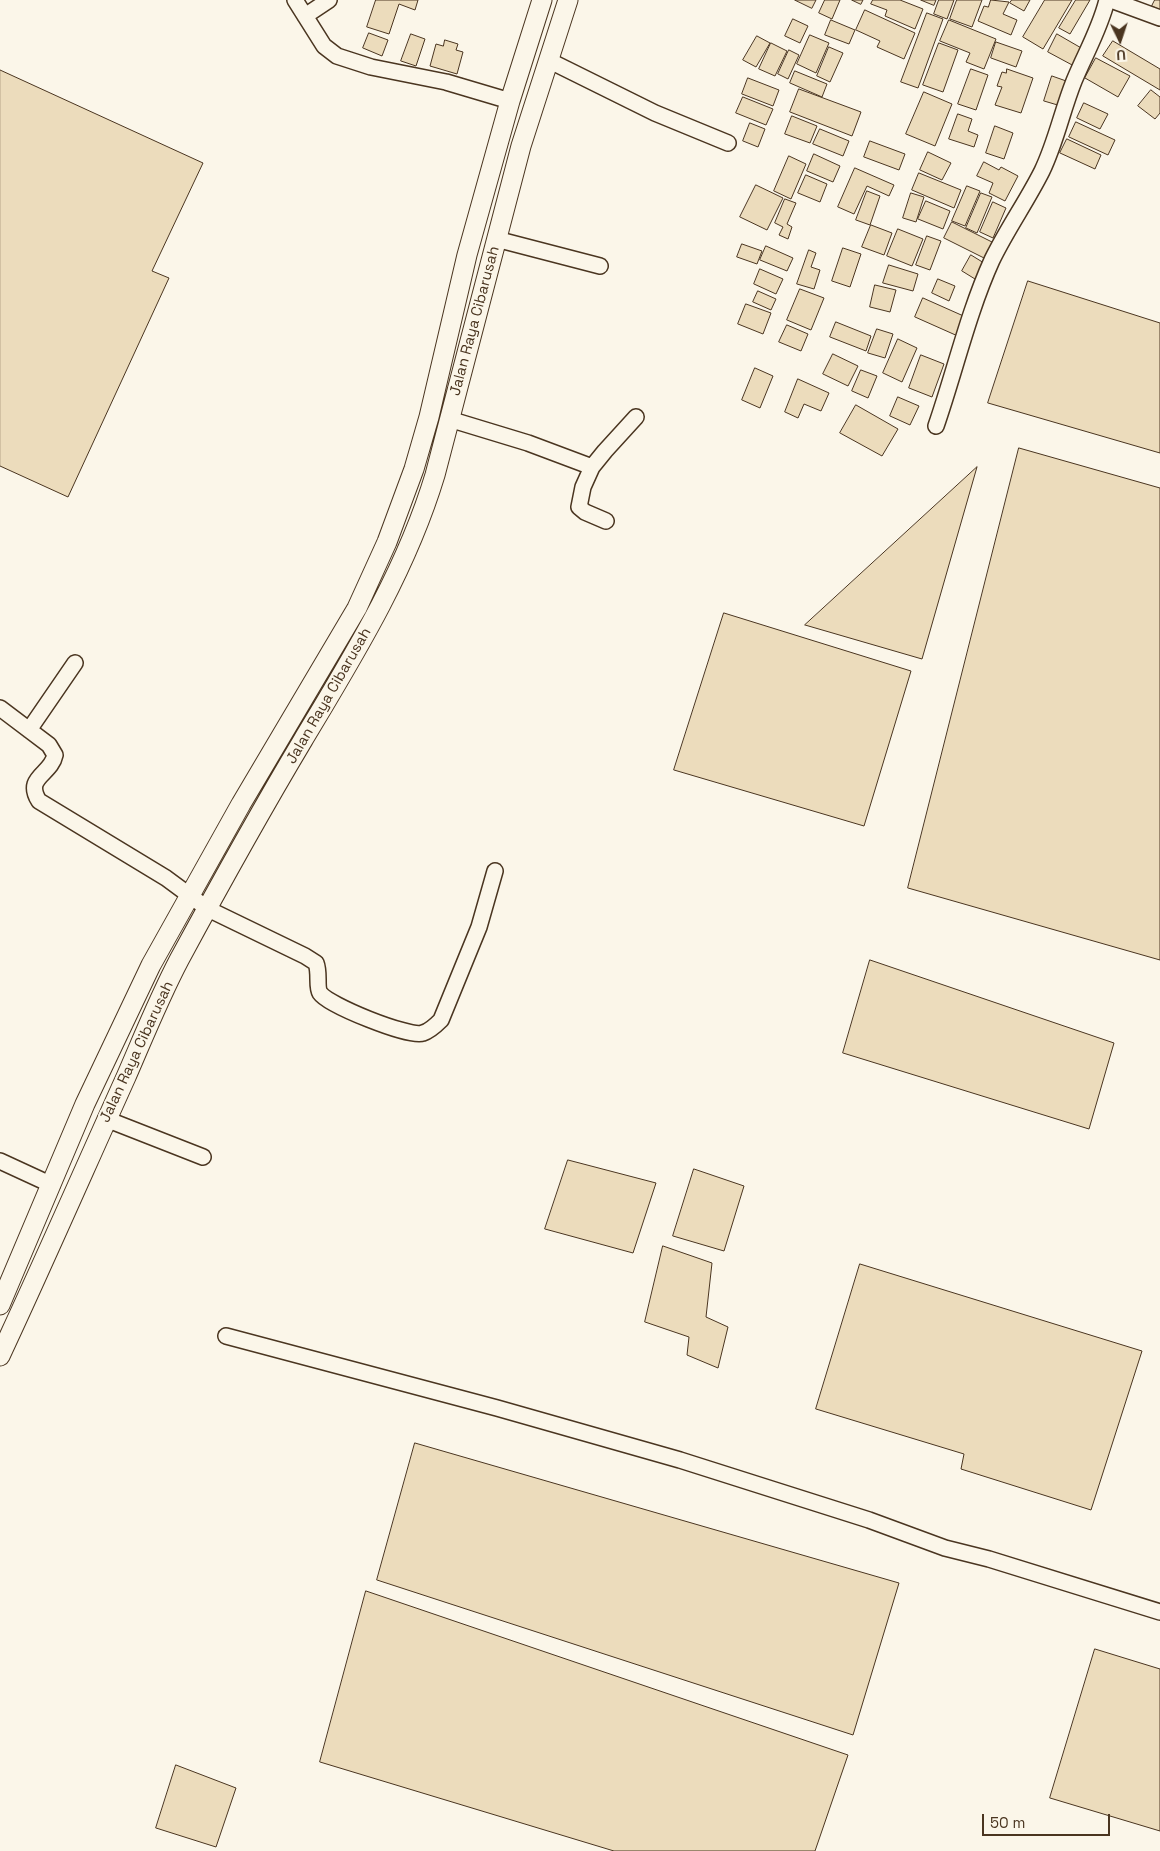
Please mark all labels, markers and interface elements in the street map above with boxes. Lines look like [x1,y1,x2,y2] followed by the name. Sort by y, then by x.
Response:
[1095,15,1145,65] north arrow
[1116,46,1126,64] text: U
[446,244,504,398] street label: Jalan Raya Cibarusah
[283,625,375,767] street label: Jalan Raya Cibarusah
[96,978,178,1126] street label: Jalan Raya Cibarusah
[985,1804,1112,1836] scale bar
[990,1813,1025,1832] text: 50 m

